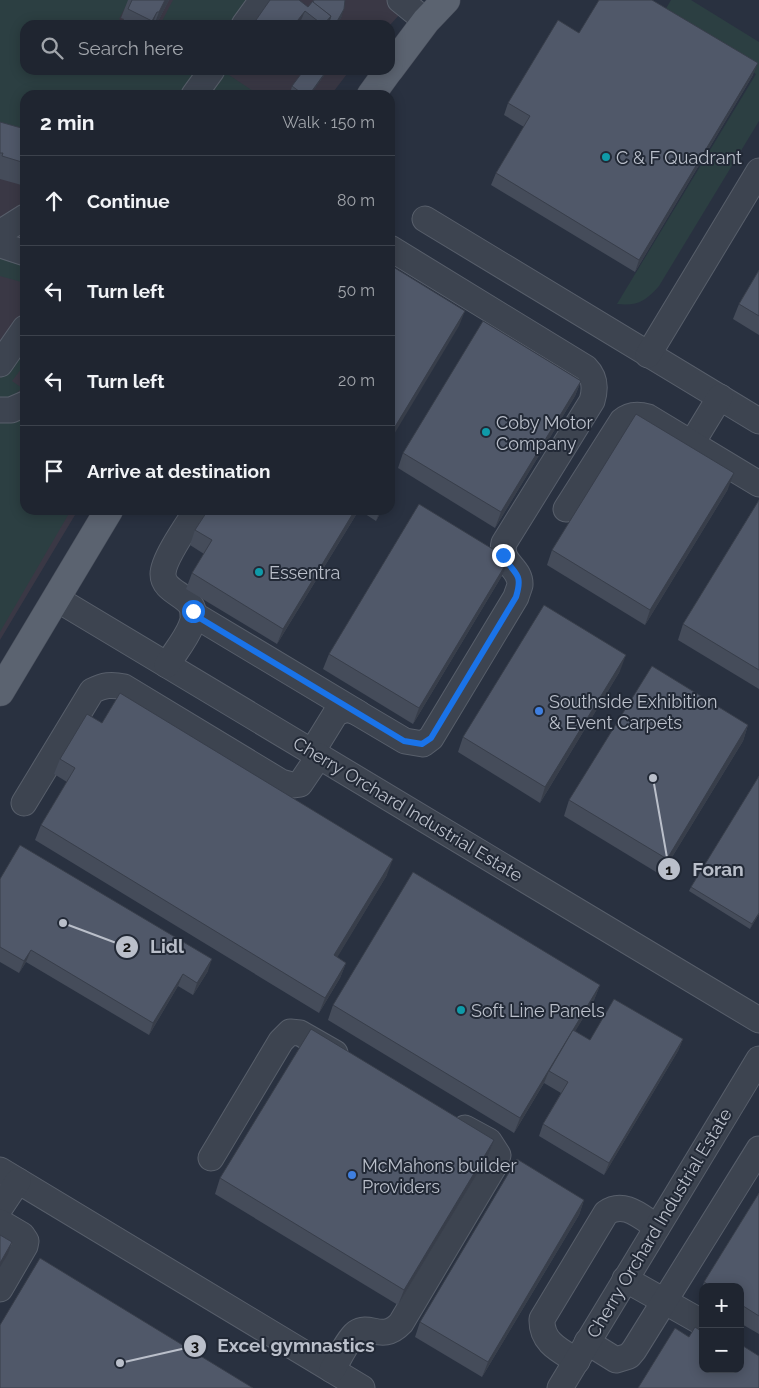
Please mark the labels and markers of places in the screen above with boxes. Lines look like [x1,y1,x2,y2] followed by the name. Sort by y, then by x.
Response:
[616,147,742,168] place label: C & F Quadrant
[600,151,612,163] marker: C & F Quadrant
[496,412,593,454] place label: Coby Motor Company
[480,426,492,438] marker: Coby Motor Company
[269,562,340,583] place label: Essentra
[253,566,265,578] marker: Essentra
[549,691,717,733] place label: Southside Exhibition & Event Carpets
[533,705,545,717] marker: Southside Exhibition & Event Carpets
[657,852,753,886] callout: Foran
[115,930,194,964] callout: Lidl
[471,1000,605,1021] place label: Soft Line Panels
[455,1004,467,1016] marker: Soft Line Panels
[362,1155,517,1197] place label: McMahons builder Providers
[346,1169,358,1181] marker: McMahons builder Providers
[182,1329,385,1363] callout: Excel gymnastics

